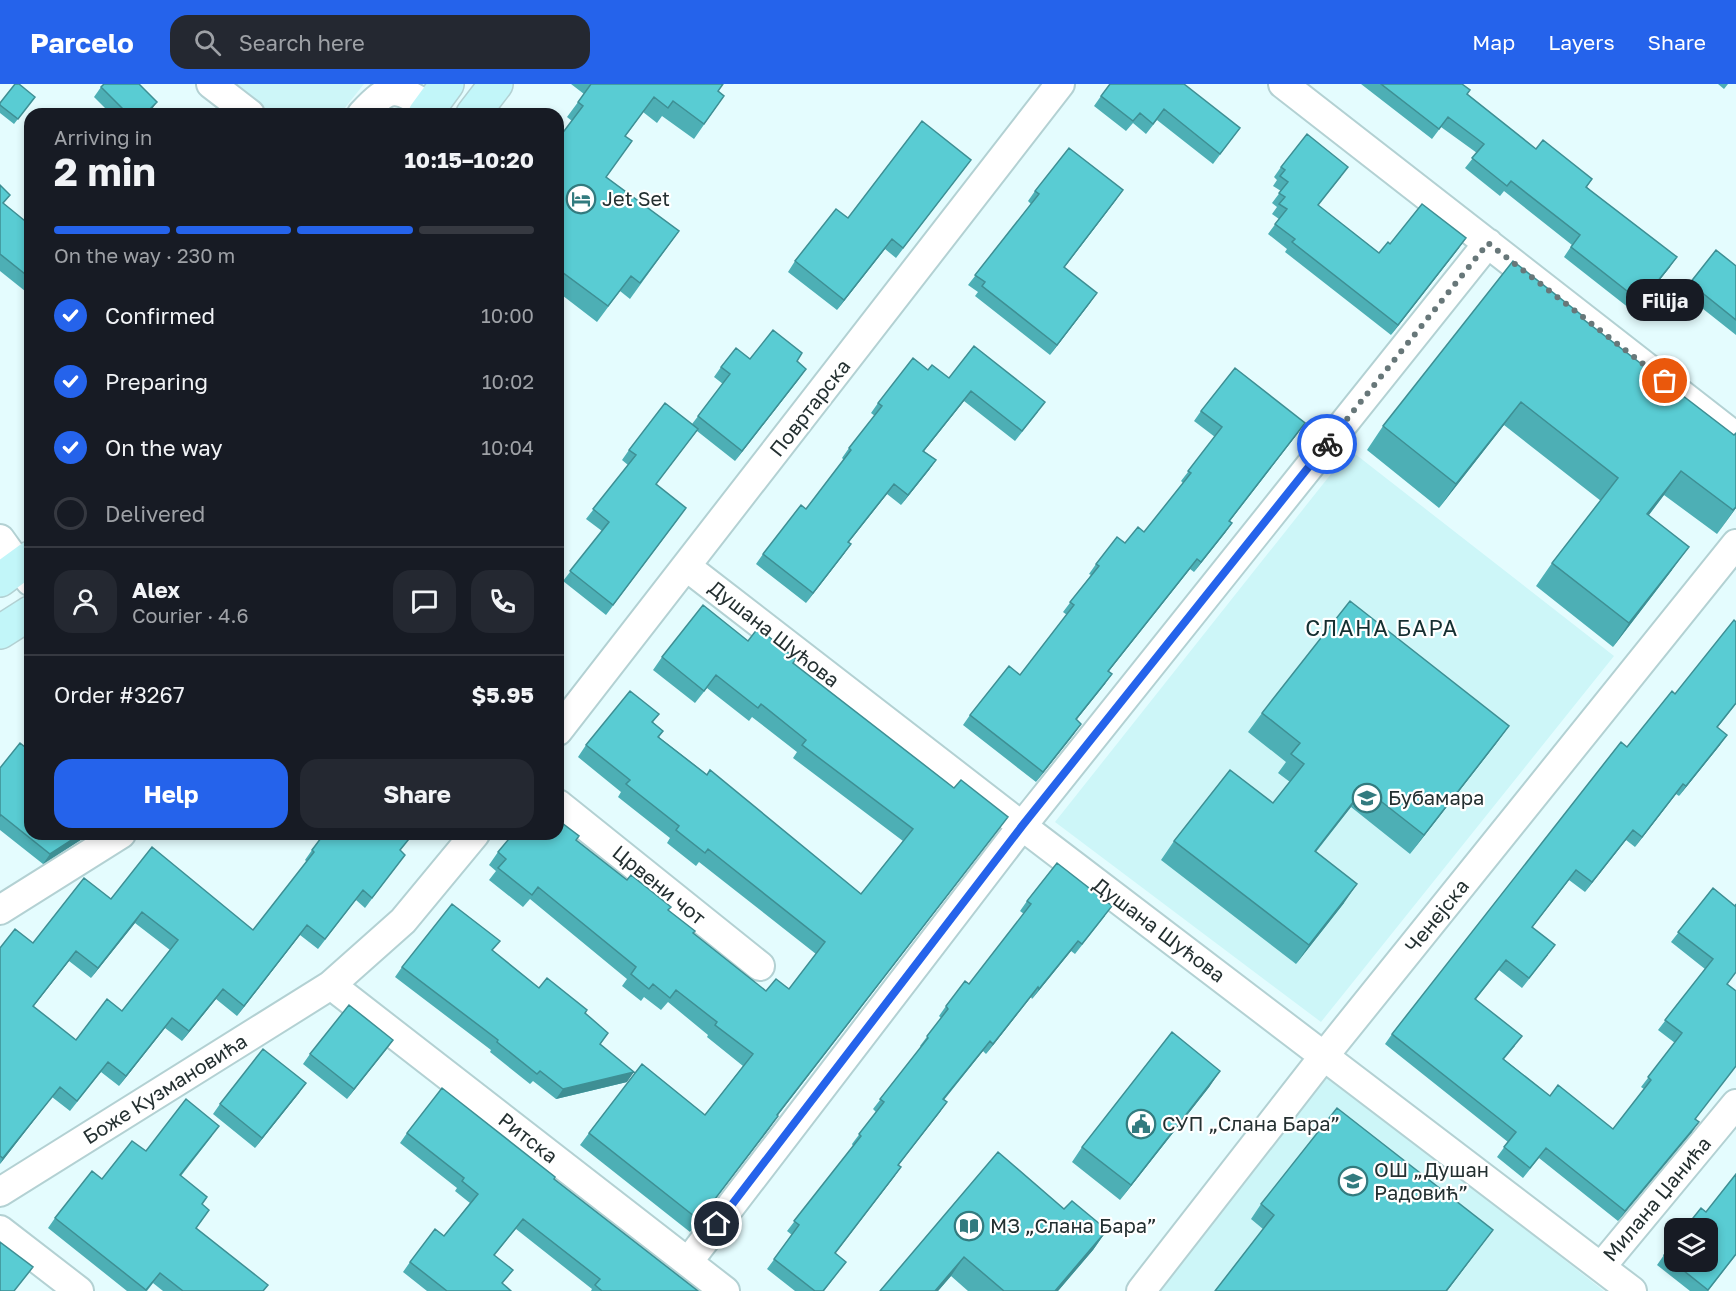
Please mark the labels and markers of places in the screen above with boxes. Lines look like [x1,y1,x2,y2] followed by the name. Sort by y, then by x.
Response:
[565,183,597,215] hotel icon: Jet Set
[602,186,670,210] place label: Jet Set
[1626,279,1704,321] callout: Filija
[1639,355,1690,406] pin
[1351,782,1383,814] school or university icon: Бубамара
[1388,785,1484,809] place label: Бубамара
[1125,1108,1157,1140] public building icon: СУП „Слана Бара”
[1162,1111,1340,1135] place label: СУП „Слана Бара”
[1374,1157,1489,1204] place label: ОШ „Душан Радовић”
[1337,1165,1369,1197] school or university icon: ОШ „Душан Радовић”
[691,1198,742,1249] pin
[953,1210,985,1242] library icon: МЗ „Слана Бара”
[990,1213,1157,1237] place label: МЗ „Слана Бара”

